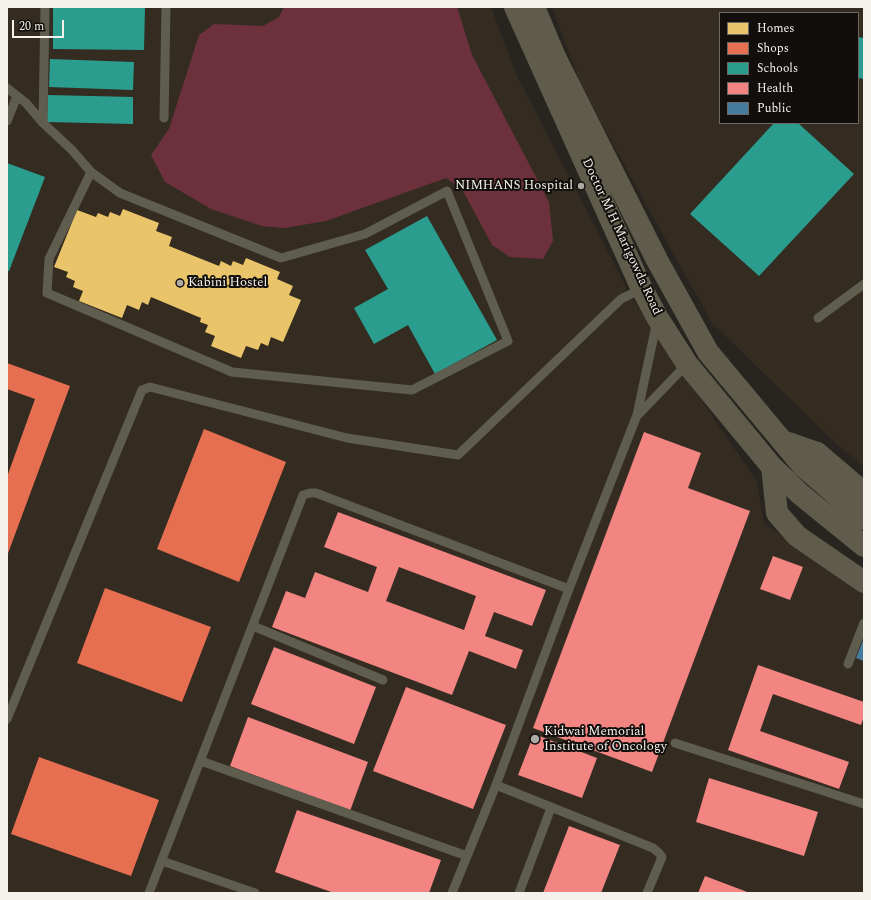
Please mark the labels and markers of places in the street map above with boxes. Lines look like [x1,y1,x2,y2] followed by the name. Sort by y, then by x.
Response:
[455,178,573,194] place label: NIMHANS Hospital
[576,181,586,191] marker: NIMHANS Hospital
[188,275,267,291] place label: Kabini Hostel
[175,278,185,288] marker: Kabini Hostel
[544,724,667,755] place label: Kidwai Memorial Institute of Oncology
[529,733,541,745] marker: Kidwai Memorial Institute of Oncology

